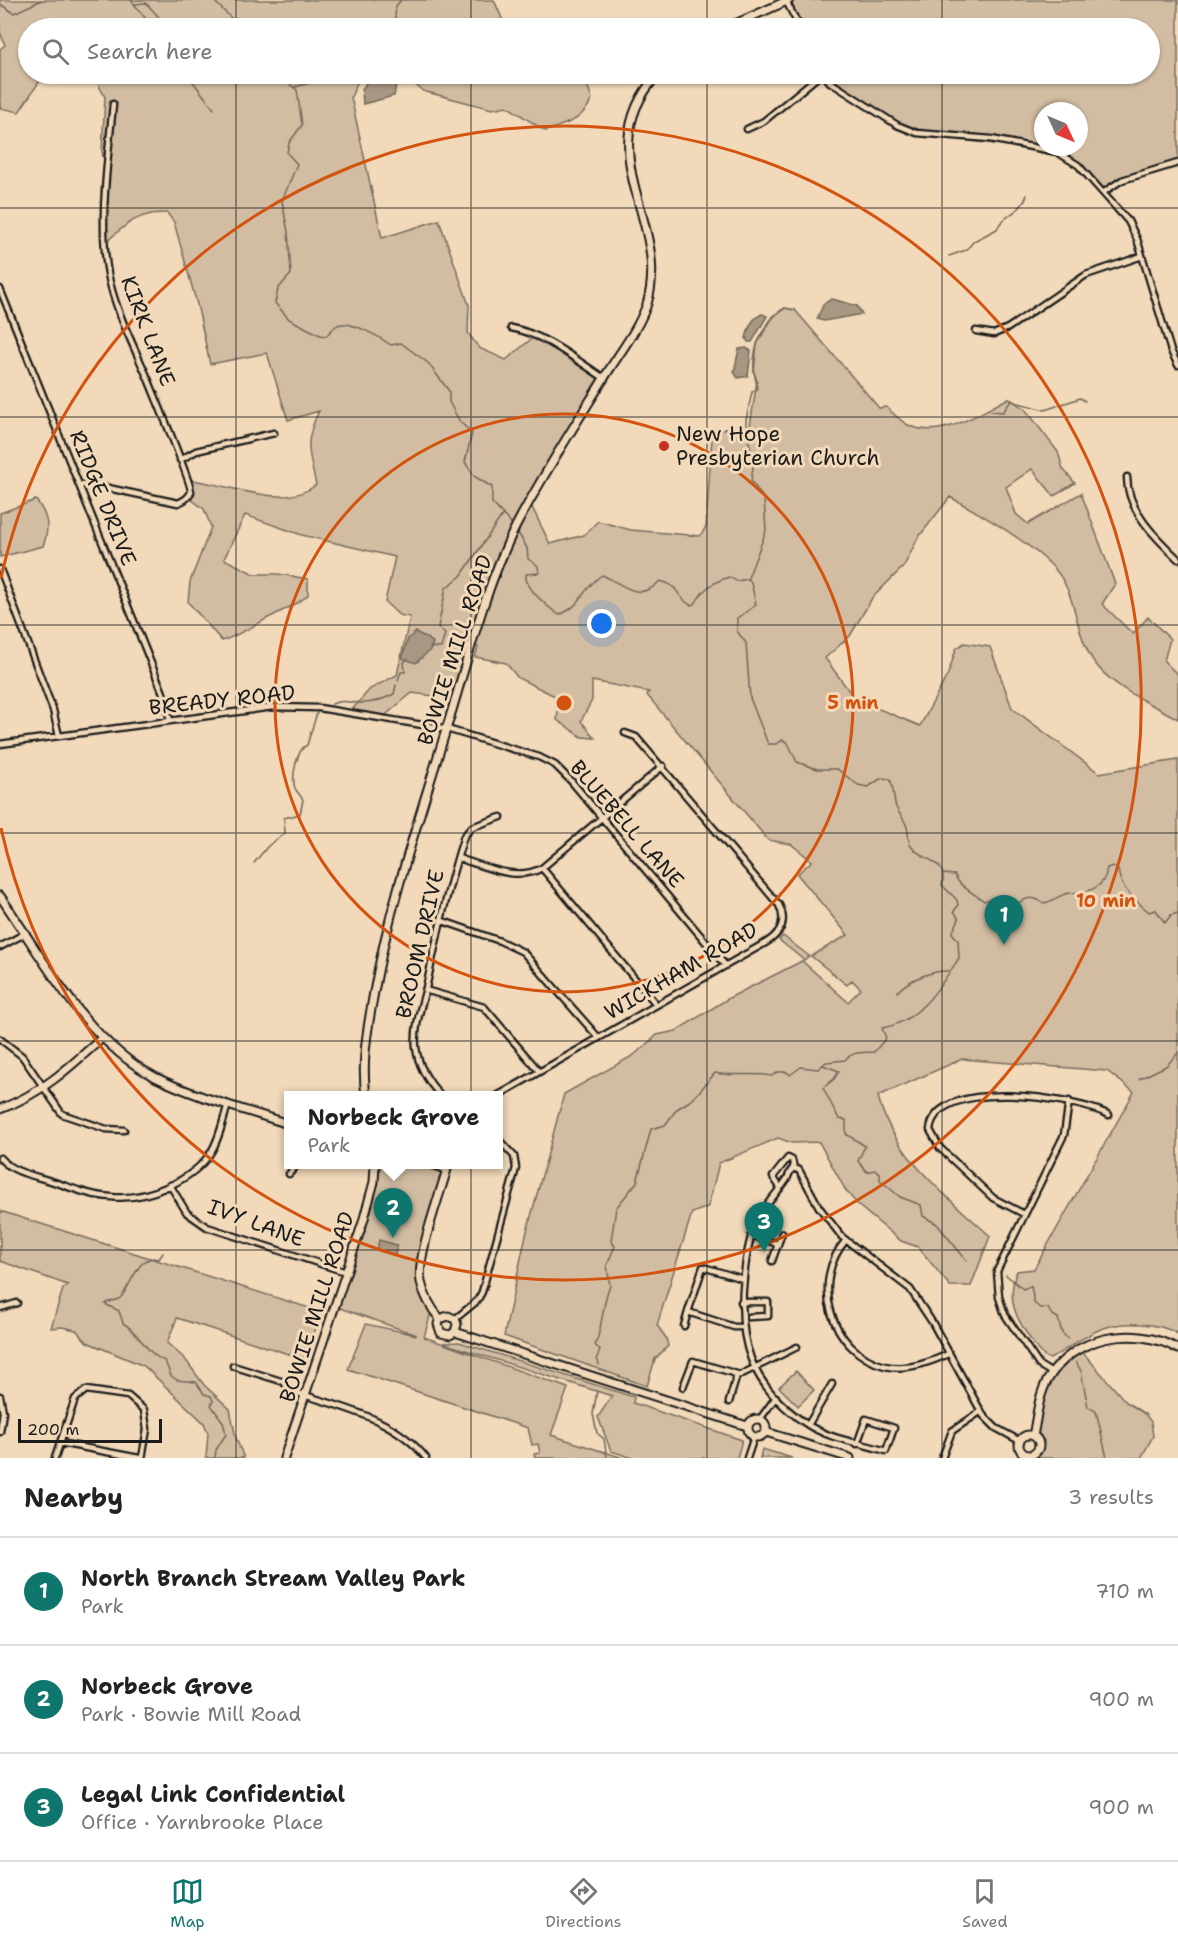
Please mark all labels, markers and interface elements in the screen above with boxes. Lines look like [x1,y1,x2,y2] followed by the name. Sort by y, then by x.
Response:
[18,18,1160,84] search box
[39,35,72,68] icon: search
[87,37,213,66] text: Search here
[1034,102,1088,156] north arrow
[114,272,182,390] street label: KIRK LANE
[676,420,880,472] place label: New Hope Presbyterian Church
[63,426,143,570] street label: RIDGE DRIVE
[657,439,671,453] marker: New Hope Presbyterian Church
[411,551,499,749] street label: BOWIE MILL ROAD
[587,609,616,638] your location
[148,678,296,722] street label: BREADY ROAD
[827,691,879,715] text: 5 min
[554,693,574,713] centre of rings
[564,754,690,894] street label: BLUEBELL LANE
[389,867,451,1021] street label: BROOM DRIVE
[1076,889,1136,913] text: 10 min
[984,896,1024,945] pin: 1
[599,916,763,1026] street label: WICKHAM ROAD
[284,1091,503,1169] popup
[307,1103,480,1132] text: Norbeck Grove
[307,1132,350,1158] text: Park
[374,1188,412,1238] pin: 2
[204,1193,308,1253] street label: IVY LANE
[744,1202,783,1252] pin: 3
[273,1208,361,1406] street label: BOWIE MILL ROAD
[18,1416,162,1444] scale bar
[27,1419,79,1440] text: 200 m
[24,1480,123,1515] text: Nearby
[1068,1484,1154,1510] text: 3 results
[81,1564,466,1593] text: North Branch Stream Valley Park
[39,1578,48,1604] text: 1
[1095,1578,1154,1604] text: 710 m
[81,1593,124,1619] text: Park
[81,1672,253,1701] text: Norbeck Grove
[37,1686,51,1712] text: 2
[1088,1686,1154,1712] text: 900 m
[81,1701,301,1727] text: Park · Bowie Mill Road
[81,1780,345,1809] text: Legal Link Confidential
[37,1794,51,1820] text: 3
[1088,1794,1154,1820] text: 900 m
[81,1809,324,1835] text: Office · Yarnbrooke Place
[170,1875,205,1932] tab: Map
[545,1875,622,1932] tab: Directions
[962,1875,1008,1932] tab: Saved

